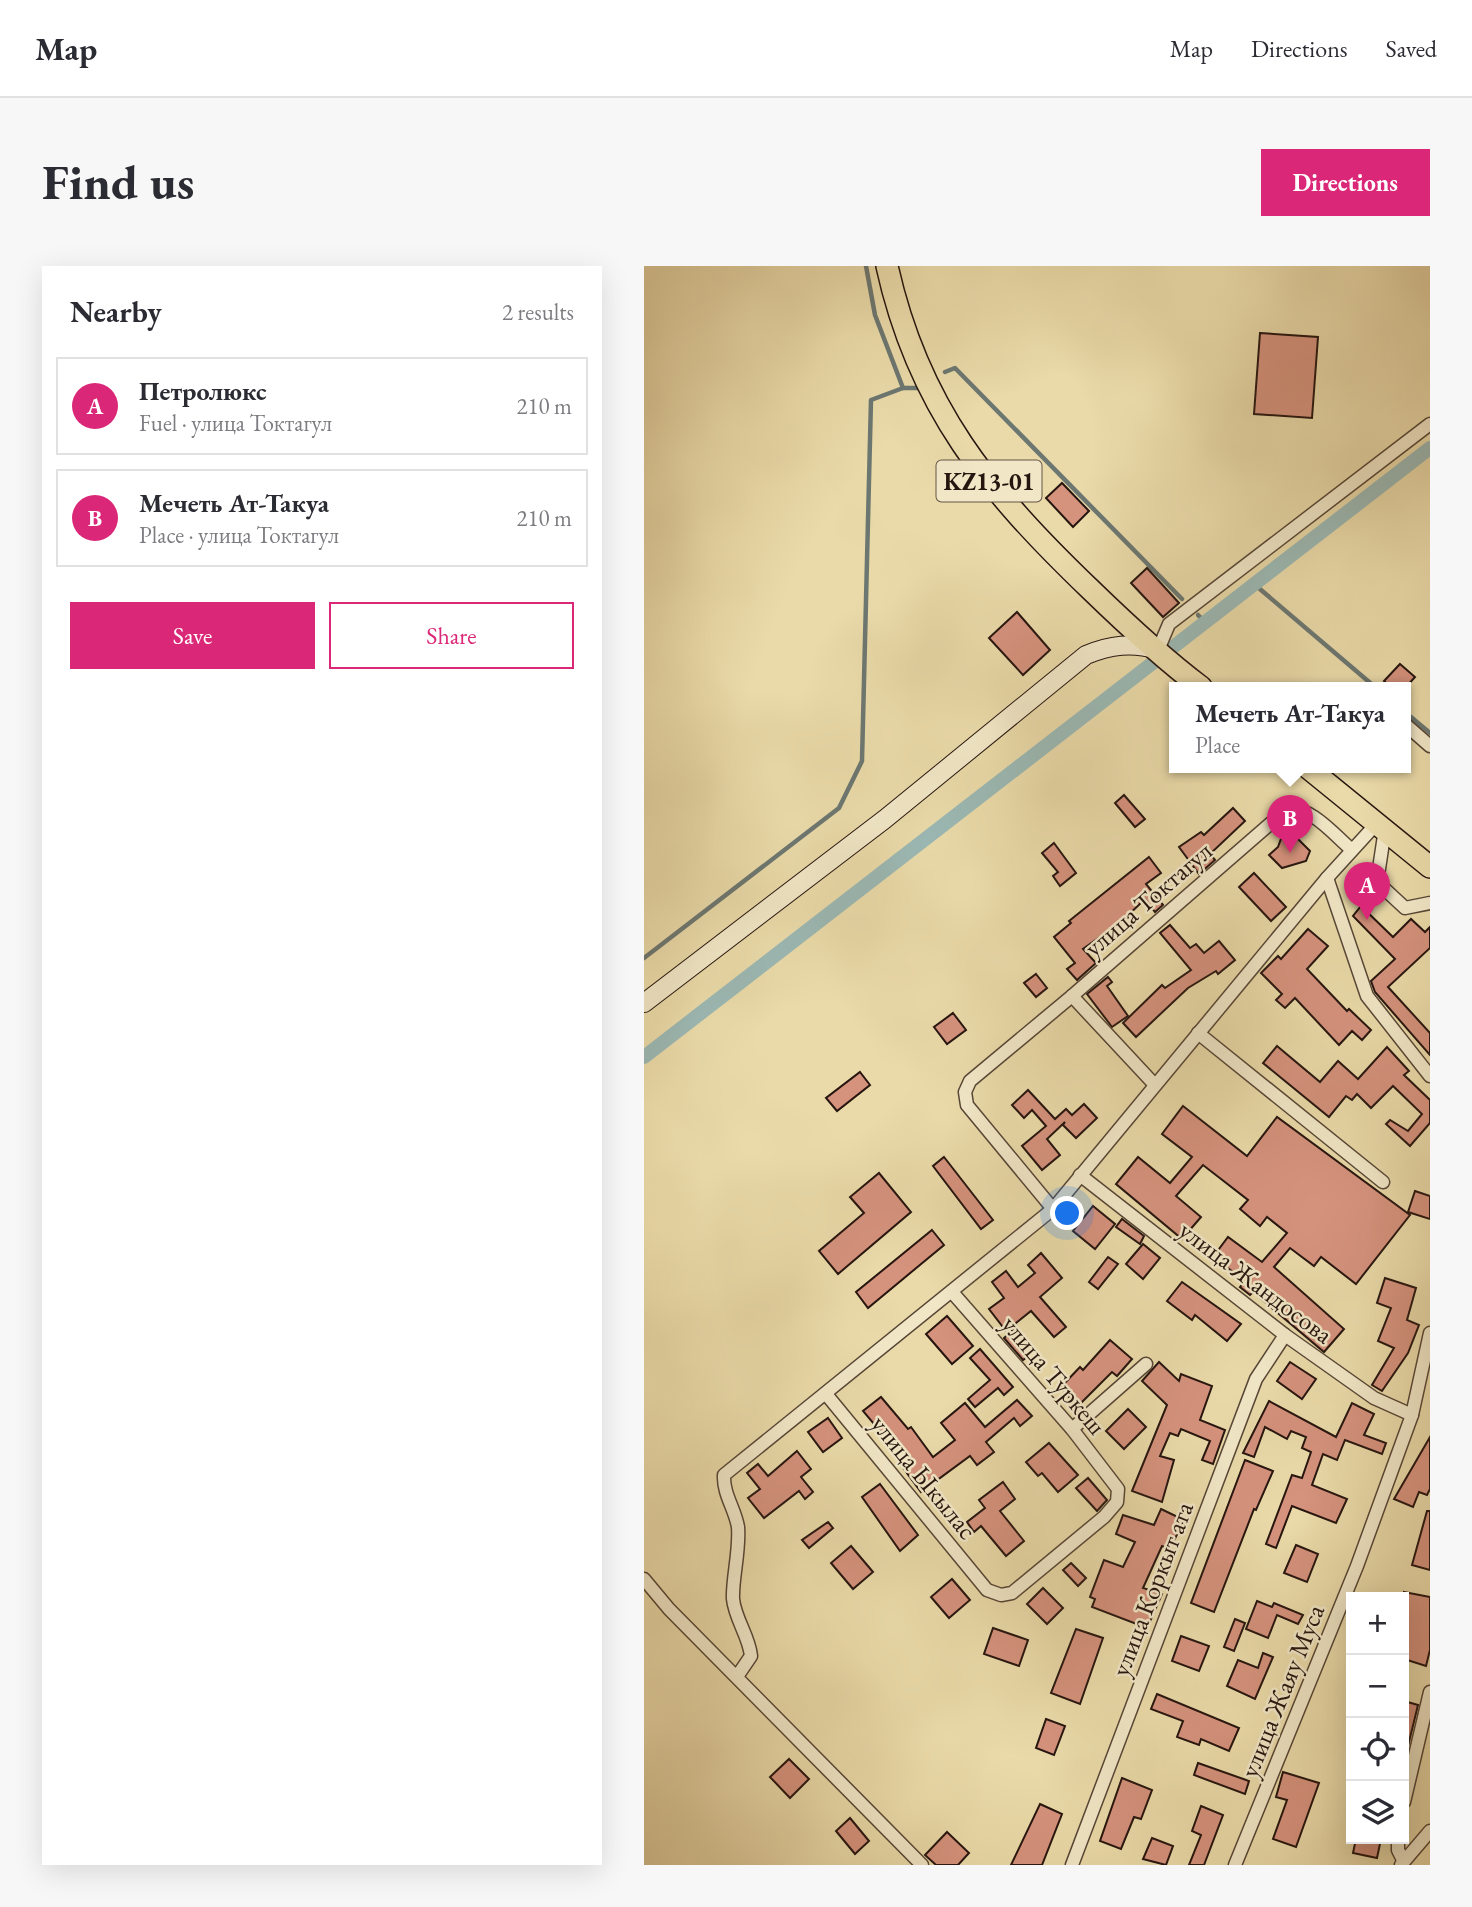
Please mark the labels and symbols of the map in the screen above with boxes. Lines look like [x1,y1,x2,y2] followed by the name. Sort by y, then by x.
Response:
[936,461,1042,502] road number: KZ13-01
[1267,795,1313,853] pin: B
[1077,834,1219,964] street label: улица Токтагул
[1344,862,1390,920] pin: A
[1050,1196,1084,1230] your location
[1172,1213,1340,1351] street label: улица Жандосова
[994,1308,1114,1442] street label: улица Туркеш
[863,1408,985,1546] street label: улица Ыкылас
[1103,1496,1201,1681] street label: улица Коркыт ата
[1232,1599,1332,1783] street label: улица Жаяу Муса

